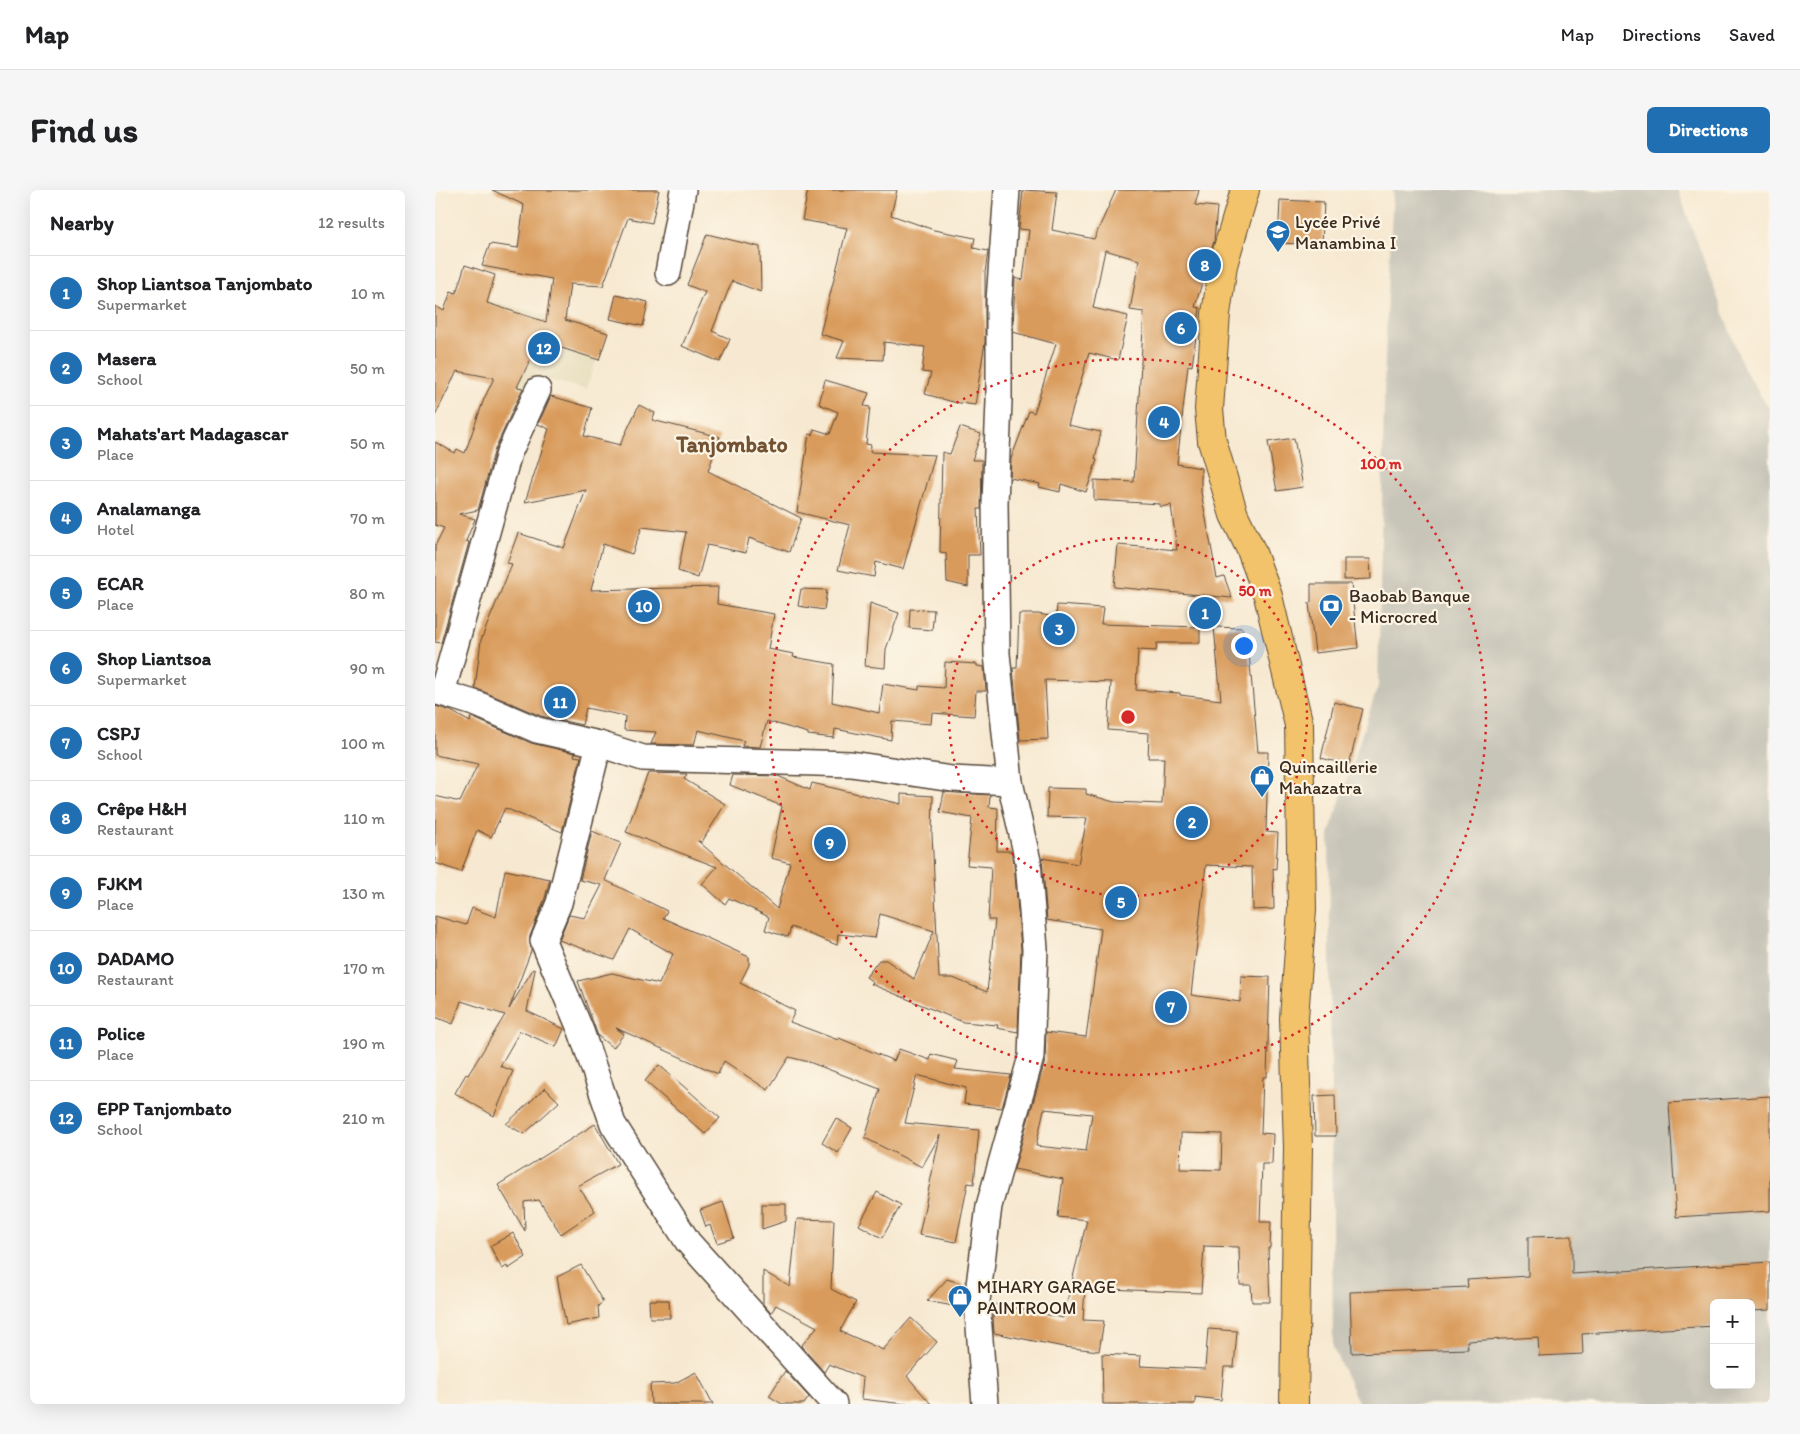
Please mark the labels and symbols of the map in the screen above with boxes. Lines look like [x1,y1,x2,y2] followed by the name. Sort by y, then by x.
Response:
[1295,211,1396,254] place label: Lycée Privé Manambina I
[1265,219,1291,253] school or university icon: Lycée Privé Manambina I
[1189,246,1221,284] pin: 8
[1165,309,1197,347] pin: 6
[528,329,560,367] pin: 12
[1148,403,1180,441] pin: 4
[675,431,788,458] district label: Tanjombato
[1360,455,1402,473] text: 100 m
[1238,582,1272,600] text: 50 m
[1349,585,1470,628] place label: Baobab Banque - Microcred
[628,587,660,625] pin: 10
[1318,593,1344,627] bank icon: Baobab Banque - Microcred
[1189,594,1221,632] pin: 1
[1043,610,1075,648] pin: 3
[1231,633,1257,659] your location
[544,683,576,721] pin: 11
[1119,708,1137,726] centre of rings
[1279,756,1378,799] place label: Quincaillerie Mahazatra
[1249,764,1275,798] shop icon: Quincaillerie Mahazatra
[1176,803,1208,841] pin: 2
[814,824,846,862] pin: 9
[1105,883,1137,921] pin: 5
[1155,988,1187,1026] pin: 7
[977,1276,1116,1319] place label: MIHARY GARAGE PAINTROOM
[947,1284,973,1318] shop icon: MIHARY GARAGE PAINTROOM

